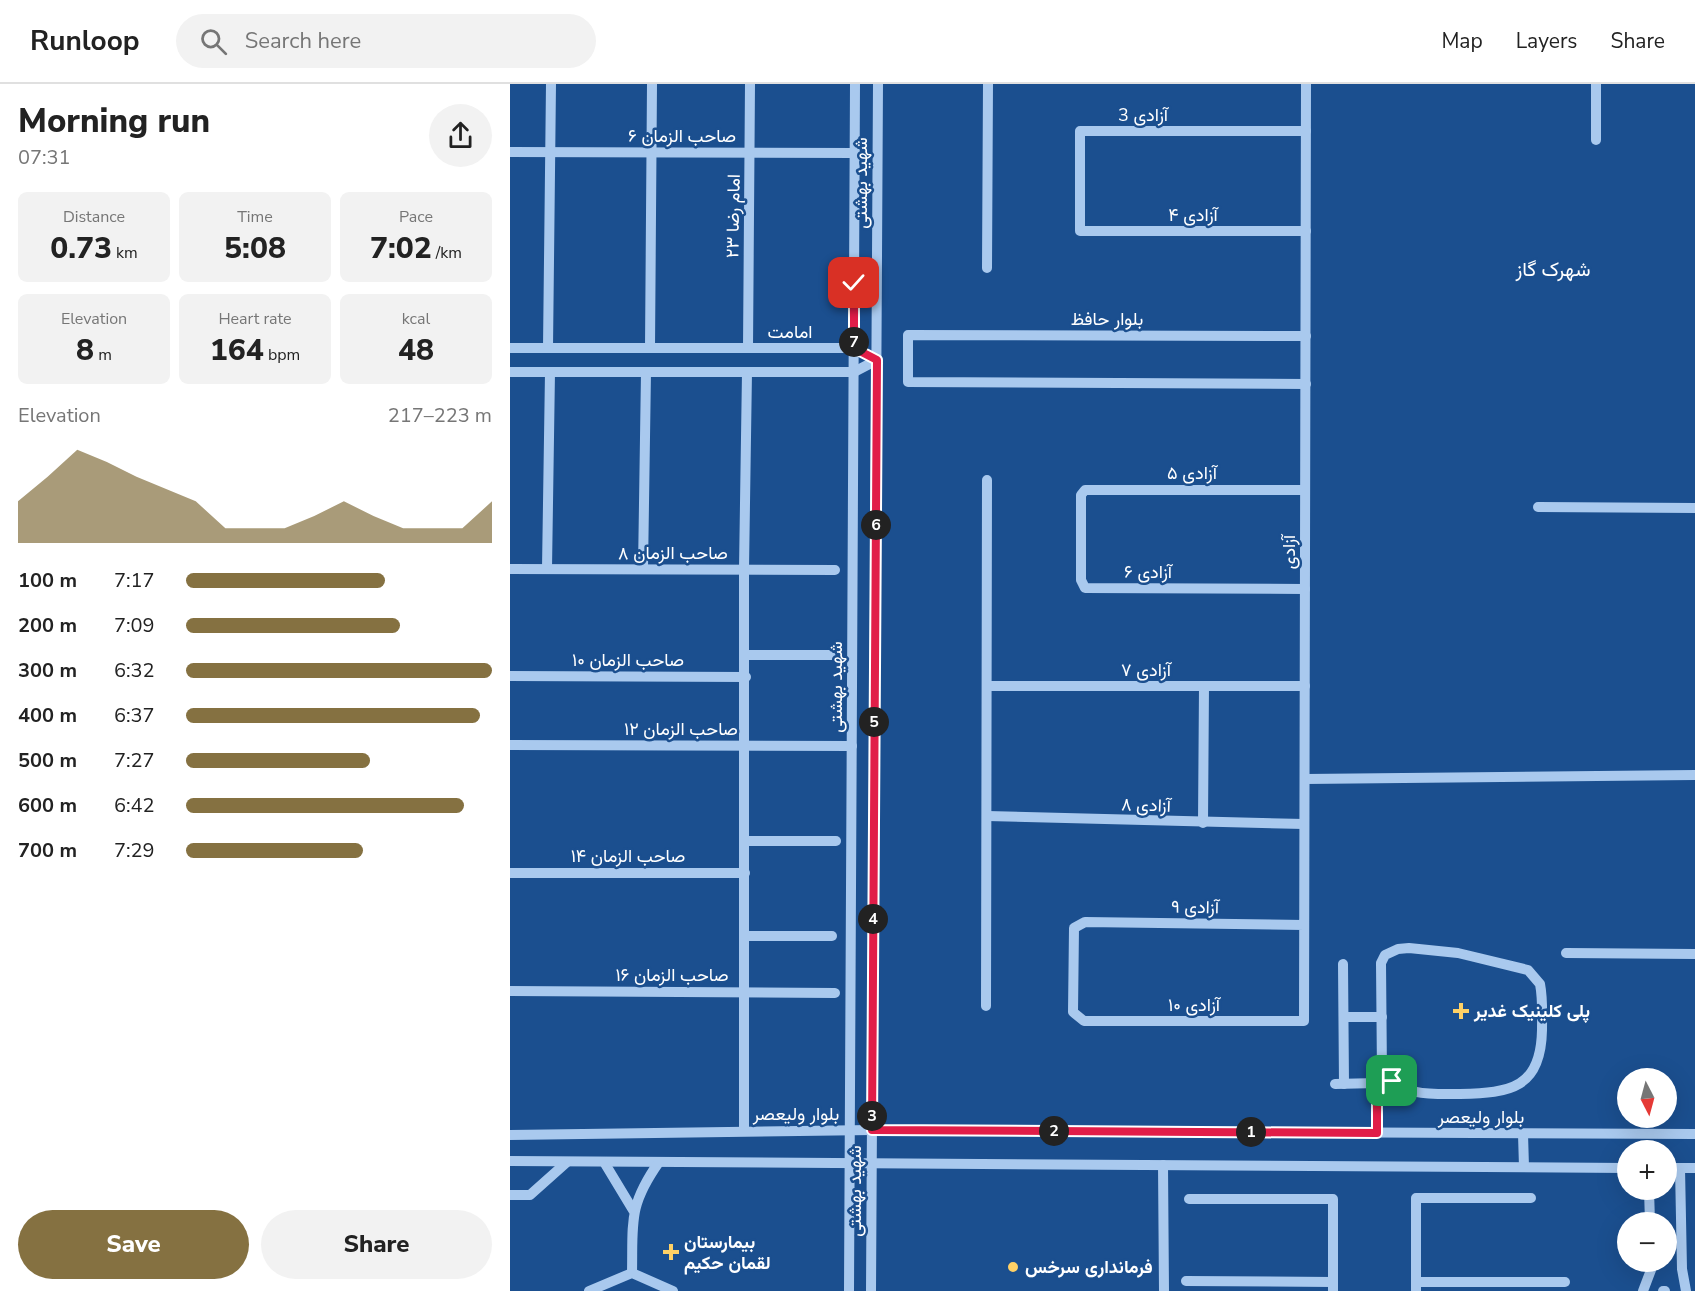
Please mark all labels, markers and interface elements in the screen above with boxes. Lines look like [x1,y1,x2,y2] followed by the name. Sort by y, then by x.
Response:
[176,14,596,68] search box
[30,22,140,60] text: Runloop
[197,25,230,58] icon: search
[245,26,361,56] text: Search here
[1441,27,1483,55] text: Map
[1516,27,1577,55] text: Layers
[1610,27,1665,55] text: Share
[18,99,210,144] text: Morning run
[1118,103,1170,127] street label: آزادی 3
[429,104,492,167] button: share
[628,124,736,148] street label: صاحب الزمان ۶
[849,137,873,229] street label: شهید بهشتی
[18,144,71,171] text: 07:31
[720,174,746,258] street label: امام رضا ۲۳
[1168,203,1220,227] street label: آزادی ۴
[63,206,125,228] text: Distance
[237,206,273,228] text: Time
[399,206,433,228] text: Pace
[50,228,112,269] text: 0.73
[224,228,286,269] text: 5:08
[370,228,432,269] text: 7:02
[112,242,138,264] text: km
[432,242,462,264] text: /km
[1514,256,1591,283] district label: شهرک گاز
[828,257,879,308] pin
[837,266,870,299] icon: check
[1071,307,1143,331] street label: بلوار حافظ
[61,308,127,330] text: Elevation
[218,308,292,330] text: Heart rate
[402,308,430,330] text: kcal
[768,320,812,344] street label: امامت
[839,327,869,357] pin: 7
[76,330,94,371] text: 8
[210,330,264,371] text: 164
[398,330,434,371] text: 48
[849,331,859,353] text: 7
[94,344,112,366] text: m
[264,344,300,366] text: bpm
[18,402,101,429] text: Elevation
[388,402,492,429] text: 217–223 m
[1167,461,1219,485] street label: آزادی ۵
[861,510,891,540] pin: 6
[871,514,881,536] text: 6
[1277,533,1301,569] street label: آزادی
[618,541,728,565] street label: صاحب الزمان ۸
[1124,560,1174,584] street label: آزادی ۶
[18,567,77,594] text: 100 m
[114,567,155,594] text: 7:17
[18,612,77,639] text: 200 m
[114,612,155,639] text: 7:09
[824,641,848,733] street label: شهید بهشتی
[572,648,684,672] street label: صاحب الزمان ۱۰
[18,657,77,684] text: 300 m
[114,657,155,684] text: 6:32
[1121,658,1173,682] street label: آزادی ۷
[18,702,77,729] text: 400 m
[114,702,155,729] text: 6:37
[859,707,889,737] pin: 5
[869,711,879,733] text: 5
[624,717,738,741] street label: صاحب الزمان ۱۲
[18,747,77,774] text: 500 m
[114,747,155,774] text: 7:27
[18,792,77,819] text: 600 m
[114,792,155,819] text: 6:42
[1121,792,1173,818] street label: آزادی ۸
[18,837,77,864] text: 700 m
[114,837,155,864] text: 7:29
[571,844,685,868] street label: صاحب الزمان ۱۴
[1171,895,1221,919] street label: آزادی ۹
[858,904,888,934] pin: 4
[868,908,878,930] text: 4
[615,963,729,987] street label: صاحب الزمان ۱۶
[1168,993,1222,1017] street label: آزادی ۱۰
[1473,999,1590,1023] place label: پلی کلینیک غدیر
[1452,1002,1470,1020] marker: پلی کلینیک غدیر
[1366,1055,1417,1106] pin
[1375,1064,1408,1097] icon: arrive
[1617,1068,1677,1128] north arrow
[1617,1068,1677,1272] map controls
[857,1101,887,1131] pin: 3
[752,1102,839,1126] street label: بلوار ولیعصر
[867,1105,877,1127] text: 3
[1437,1105,1524,1129] street label: بلوار ولیعصر
[1039,1116,1069,1146] pin: 2
[1236,1117,1266,1147] pin: 1
[1049,1120,1059,1142] text: 2
[1246,1121,1256,1143] text: 1
[1617,1140,1677,1200] button: +
[843,1145,867,1237] street label: شهید بهشتی
[18,1210,249,1279] button: Save
[261,1210,492,1279] button: Share
[1617,1212,1677,1272] button: −
[684,1230,771,1275] place label: بیمارستان لقمان حکیم
[662,1243,680,1261] marker: بیمارستان لقمان حکیم
[1025,1255,1153,1279] place label: فرمانداری سرخس
[1006,1260,1020,1274] marker: فرمانداری سرخس

